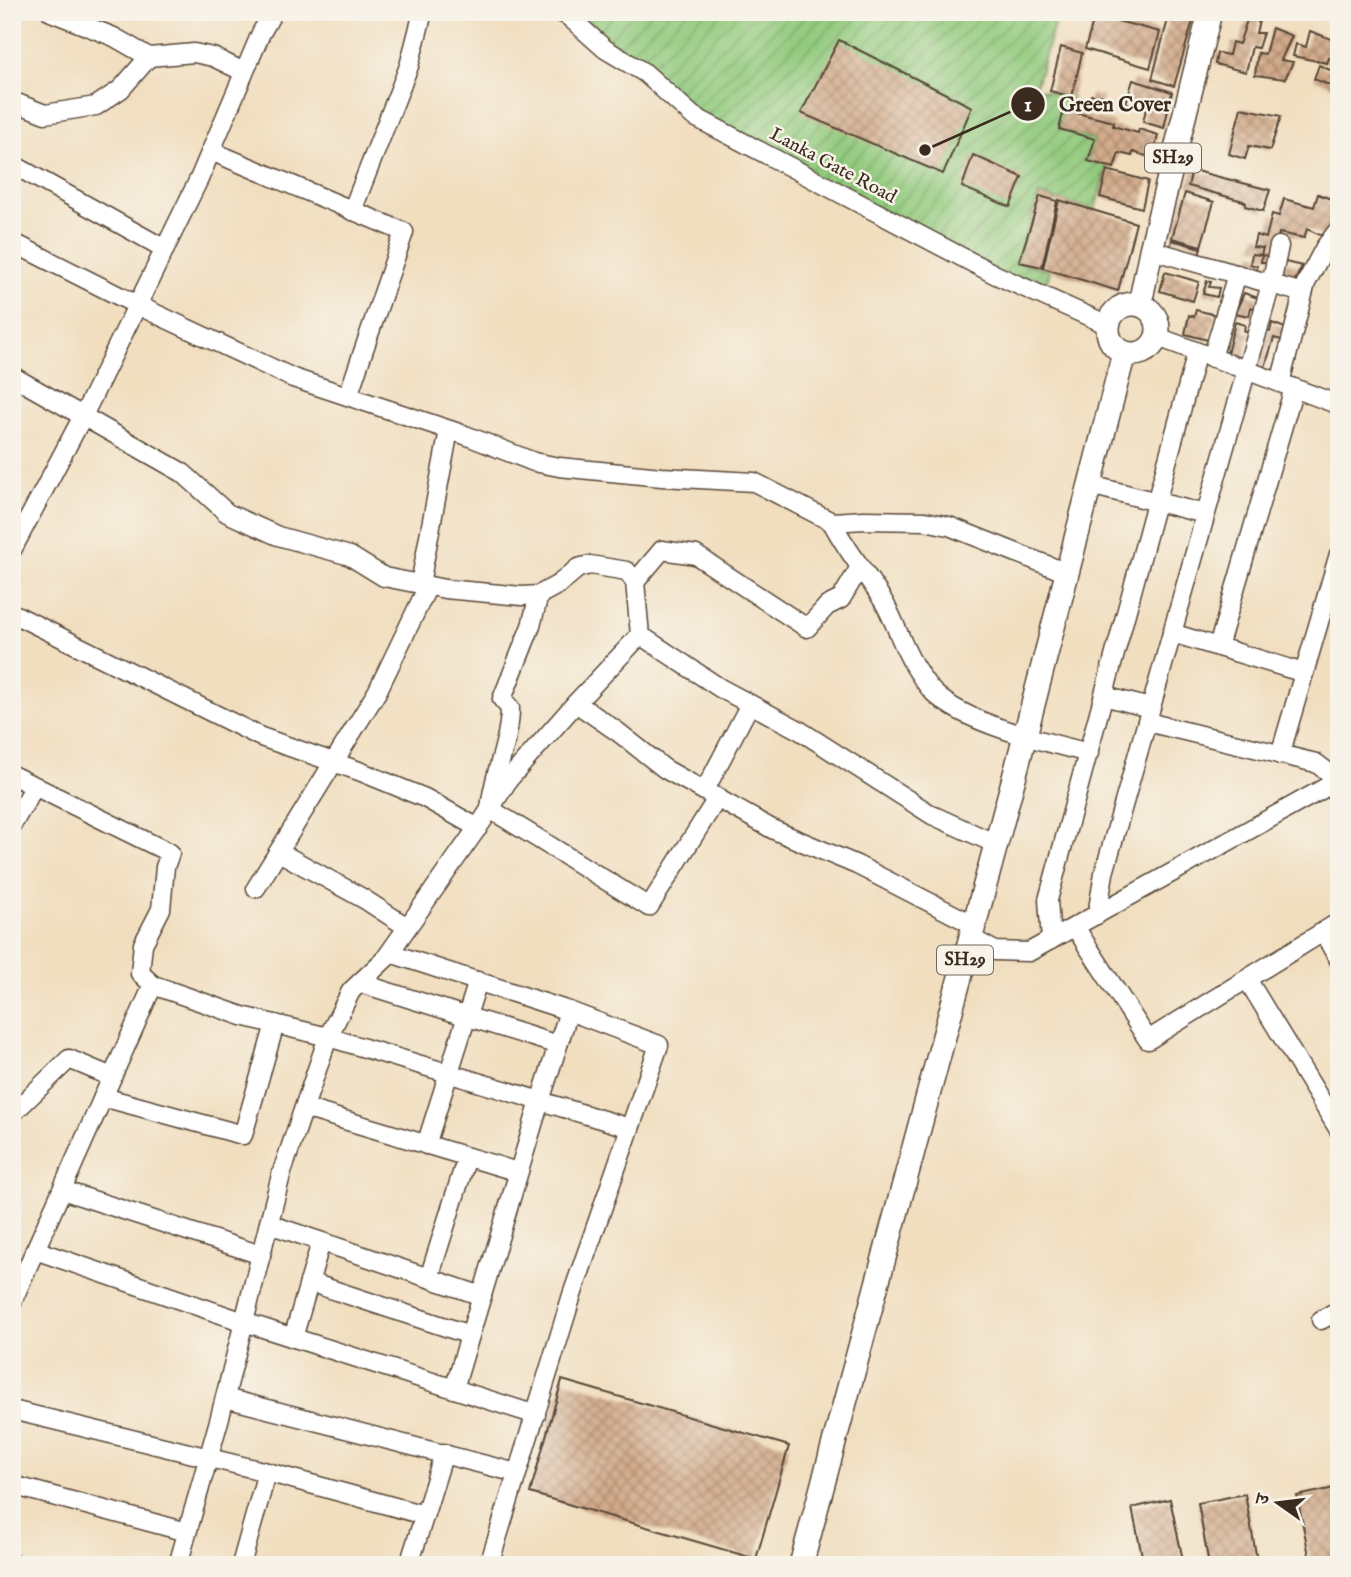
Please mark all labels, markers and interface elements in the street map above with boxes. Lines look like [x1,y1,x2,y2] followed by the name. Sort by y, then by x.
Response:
[1010,83,1185,125] callout: Green Cover
[1024,92,1032,119] text: 1
[1059,92,1171,119] text: Green Cover
[766,123,901,210] street label: Lanka Gate Road
[1145,144,1201,173] road number: SH29
[937,945,993,974] road number: SH29
[1242,1468,1312,1538] north arrow
[1250,1490,1277,1509] text: उ

